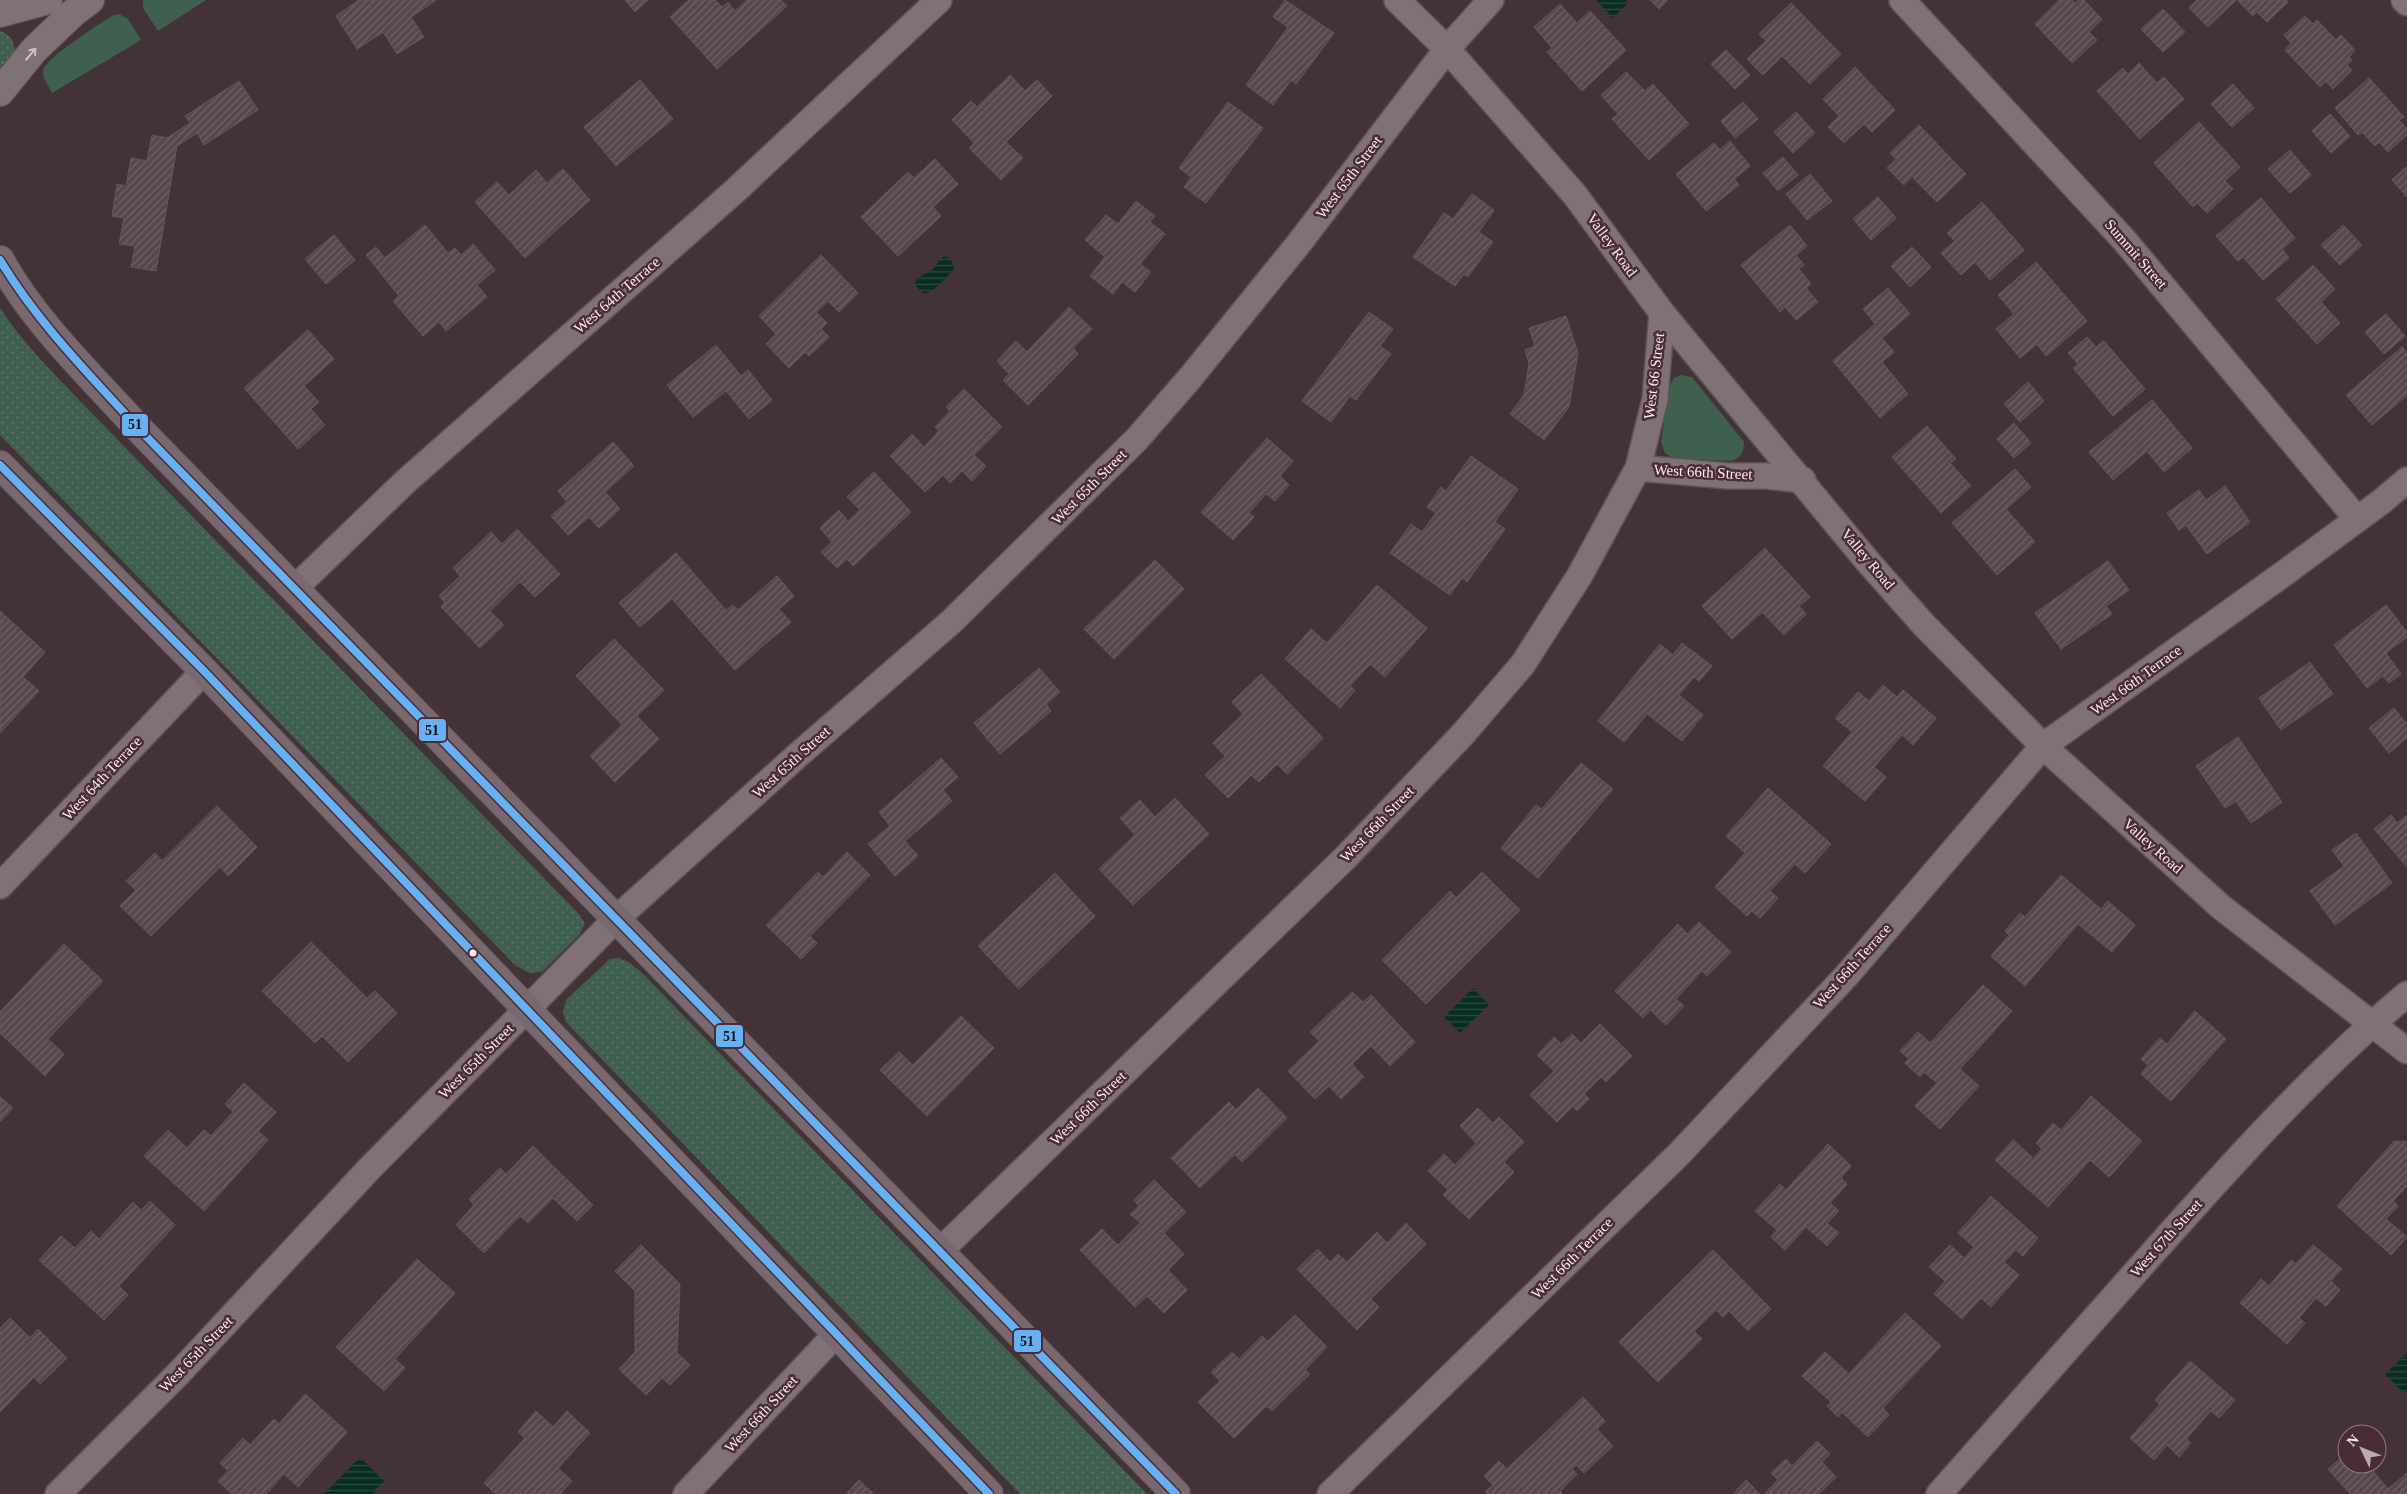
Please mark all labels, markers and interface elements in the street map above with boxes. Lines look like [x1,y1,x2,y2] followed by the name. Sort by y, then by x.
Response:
[25,48,36,61] one-way arrow
[1313,132,1386,221] street label: West 65th Street
[1584,210,1640,280] street label: Valley Road
[2102,216,2171,292] street label: Summit Street
[571,253,663,337] street label: West 64th Terrace
[1641,331,1667,420] street label: West 66 Street
[121,413,149,437] line badge: 51
[128,417,142,432] text: 51
[1048,446,1130,528] street label: West 65th Street
[1653,461,1754,483] street label: West 66th Street
[1838,526,1898,593] street label: Valley Road
[2088,642,2185,718] street label: West 66th Terrace
[418,718,447,742] line badge: 51
[749,722,834,801] street label: West 65th Street
[425,723,439,738] text: 51
[59,733,145,823] street label: West 64th Terrace
[1337,782,1418,865] street label: West 66th Street
[2120,815,2186,877] street label: Valley Road
[1810,920,1894,1012] street label: West 66th Terrace
[468,948,478,958] unlabelled marker
[435,1020,517,1102] street label: West 65th Street
[715,1024,744,1048] line badge: 51
[723,1029,737,1044] text: 51
[1047,1067,1130,1148] street label: West 66th Street
[2127,1195,2206,1280] street label: West 67th Street
[1528,1214,1616,1302] street label: West 66th Terrace
[156,1312,237,1395] street label: West 65th Street
[1013,1329,1042,1353] line badge: 51
[1020,1334,1034,1349] text: 51
[721,1372,801,1456] street label: West 66th Street
[2337,1424,2387,1474] north arrow
[2344,1432,2362,1449] text: N

